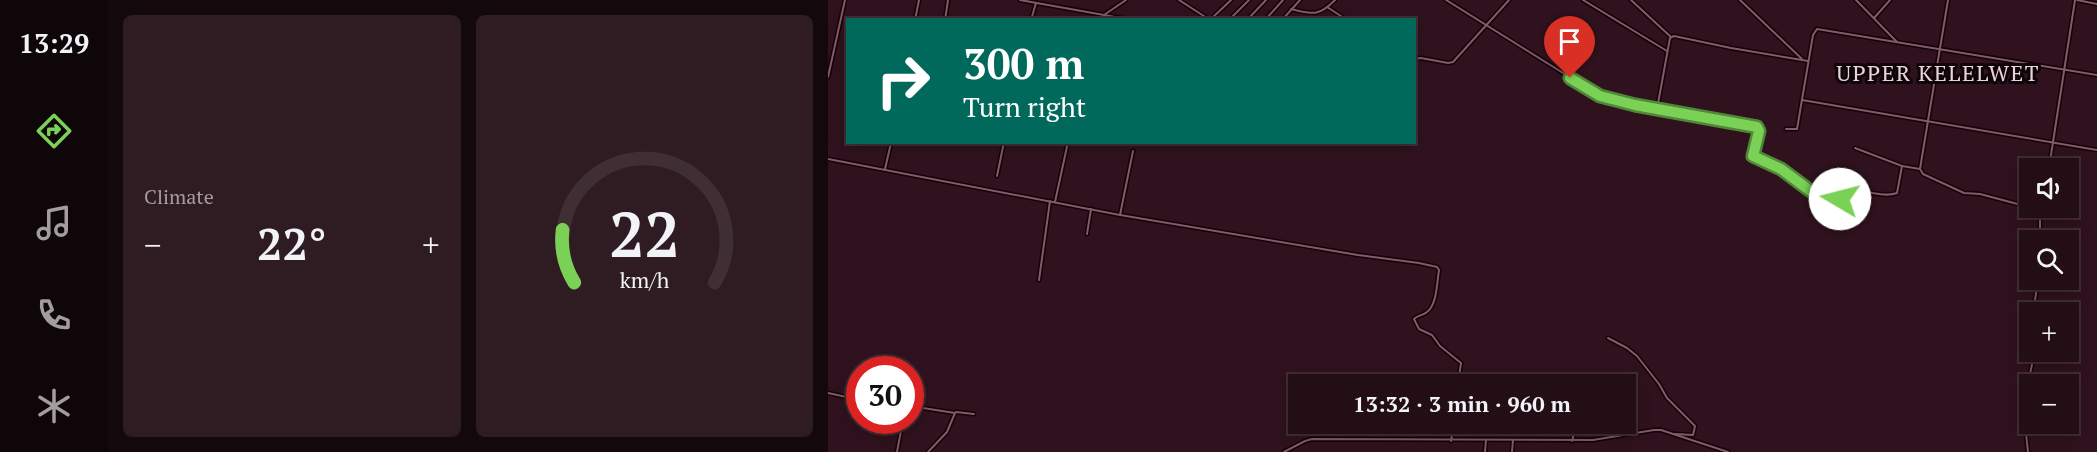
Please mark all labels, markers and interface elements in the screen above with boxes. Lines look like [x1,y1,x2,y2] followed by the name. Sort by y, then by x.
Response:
[1544,16,1595,78] pin
[19,25,89,61] text: 13:29
[1553,25,1586,58] icon: arrive
[963,35,1084,91] text: 300 m
[864,42,942,120] icon: right
[1836,58,2040,87] district label: UPPER KELELWET
[963,89,1086,125] text: Turn right
[33,110,75,152] icon: directions
[2019,158,2079,434] map controls
[2019,158,2079,218] button: sound
[1808,167,1872,231] position arrow
[144,183,214,210] text: Climate
[609,192,680,275] text: 22
[33,202,75,244] icon: music
[257,213,326,273] text: 22°
[144,223,162,266] text: −
[422,223,440,266] text: +
[2019,230,2079,290] button: search
[619,266,669,294] text: km/h
[33,294,75,336] icon: phone
[2019,302,2079,362] button: +
[846,356,924,434] speed limit sign: 30
[2019,374,2079,434] button: −
[33,385,75,427] icon: climate
[1353,389,1571,418] text: 13:32 · 3 min · 960 m

